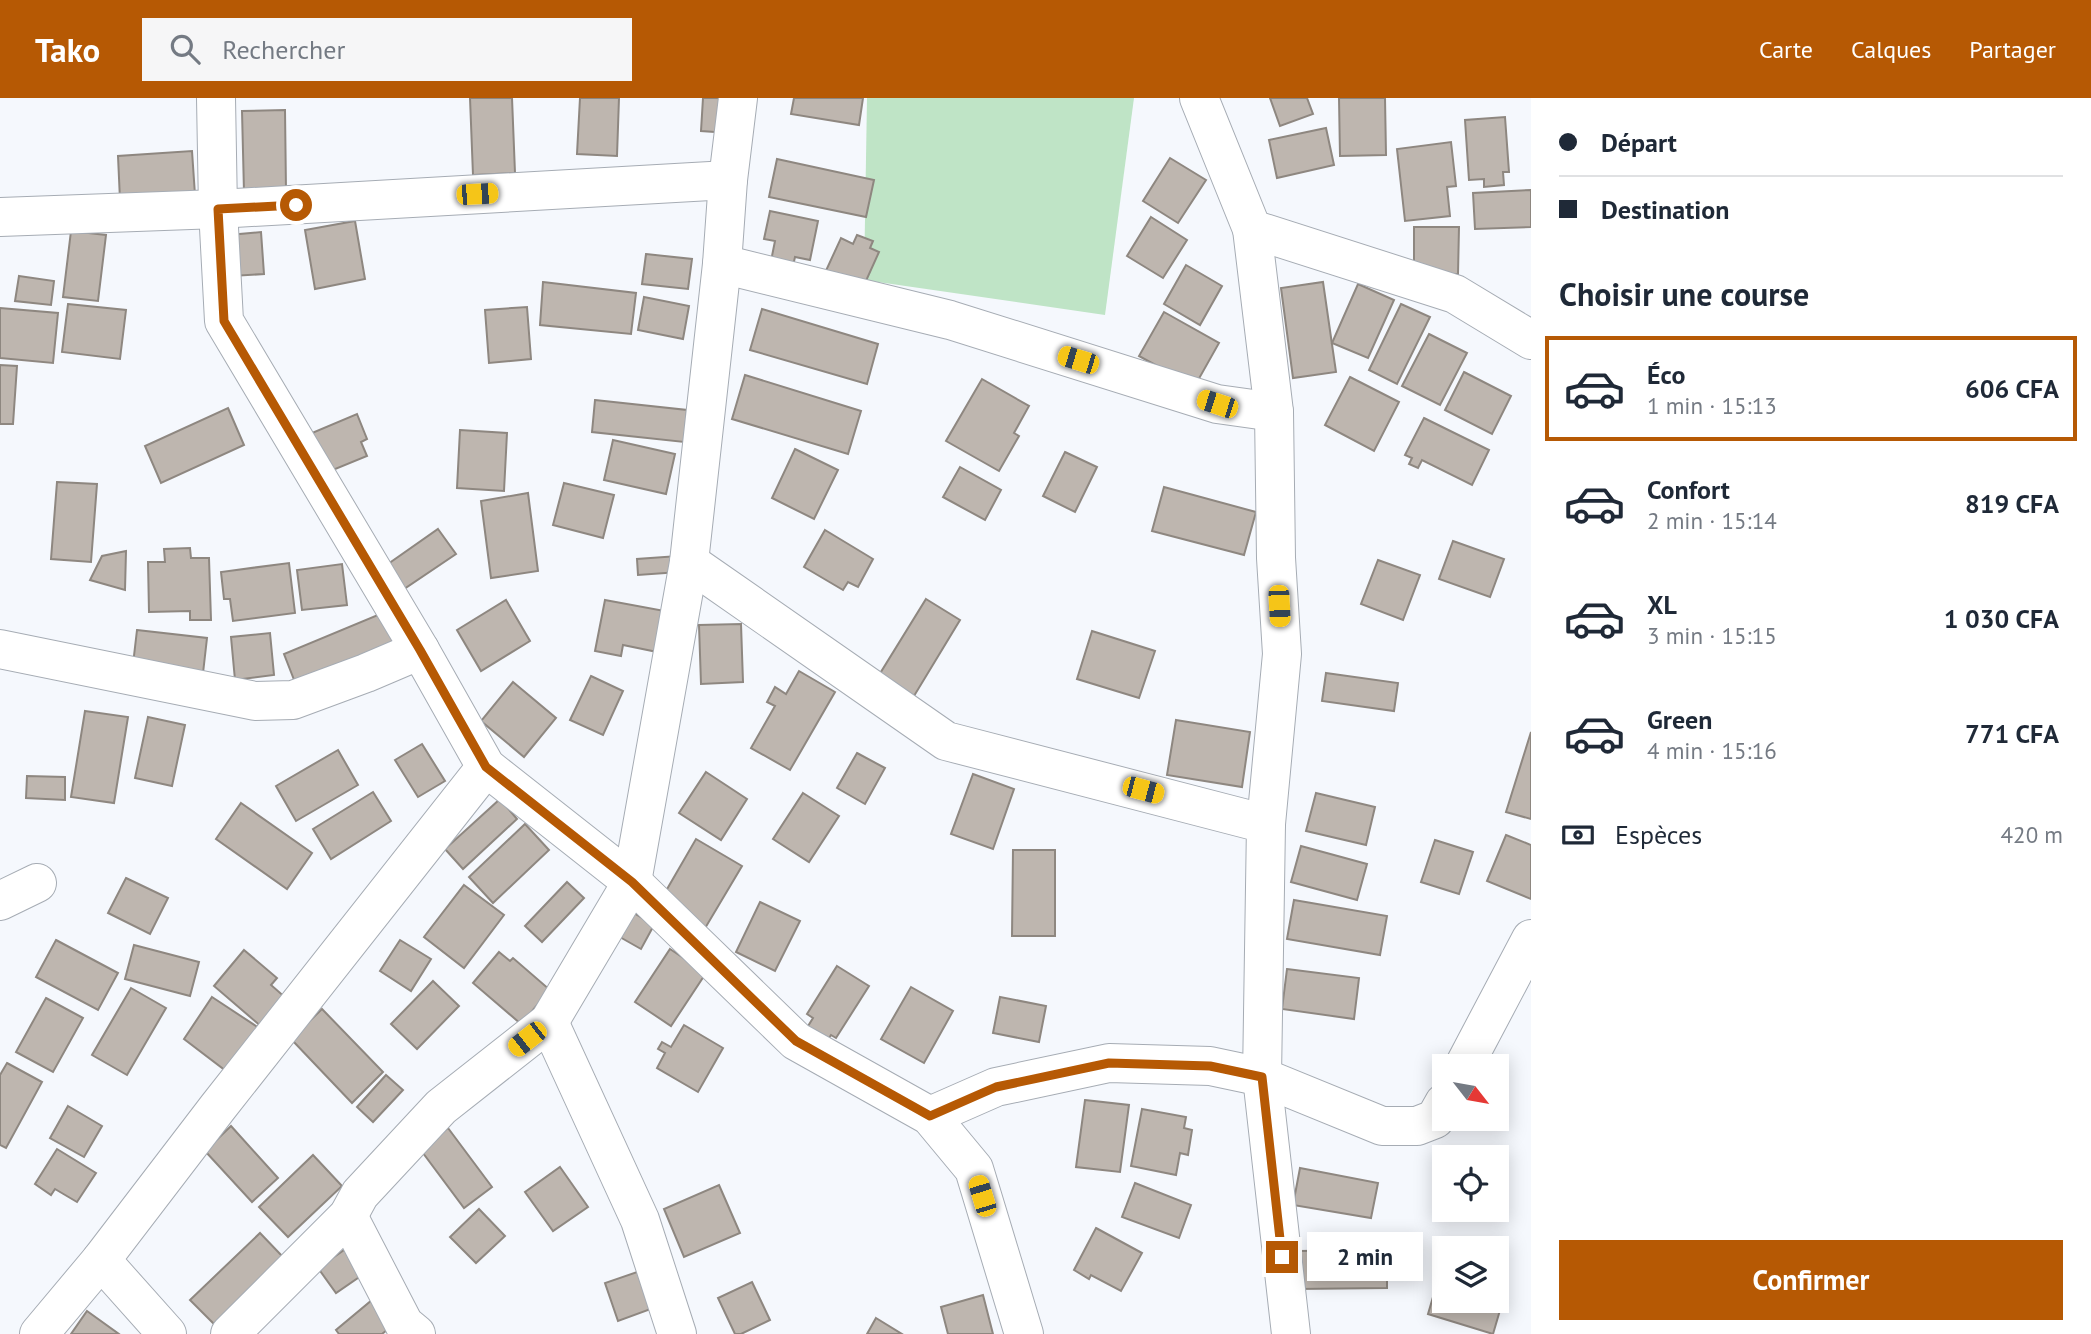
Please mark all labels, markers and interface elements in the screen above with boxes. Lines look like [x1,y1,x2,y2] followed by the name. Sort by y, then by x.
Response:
[142,18,632,81] search box
[35,28,100,71] text: Tako
[166,30,204,68] icon: search
[222,33,345,66] text: Rechercher
[1759,34,1813,65] text: Carte
[1851,34,1931,65] text: Calques
[1969,34,2056,65] text: Partager
[1601,126,1677,159] text: Départ
[456,182,499,206] car
[280,189,312,221] route start
[1601,193,1729,226] text: Destination
[1559,273,1809,315] text: Choisir une course
[1055,344,1102,376] car
[1563,357,1626,420] icon: car
[1647,358,1685,391] text: Éco
[1965,372,2059,405] text: 606 CFA
[1194,388,1241,420] car
[1647,391,1777,420] text: 1 min · 15:13
[1563,472,1626,535] icon: car
[1647,473,1730,506] text: Confort
[1965,487,2059,520] text: 819 CFA
[1647,506,1777,535] text: 2 min · 15:14
[1268,584,1291,628] car
[1563,587,1626,650] icon: car
[1647,588,1677,621] text: XL
[1944,602,2059,635] text: 1 030 CFA
[1647,621,1777,650] text: 3 min · 15:15
[1563,702,1626,765] icon: car
[1647,703,1712,736] text: Green
[1965,717,2059,750] text: 771 CFA
[1647,736,1777,765] text: 4 min · 15:16
[1120,774,1167,806] car
[1559,816,1597,854] icon: cash
[1615,818,1702,851] text: Espèces
[2001,820,2063,849] text: 420 m
[504,1018,551,1060] car
[1432,1054,1508,1130] north arrow
[1432,1054,1509,1313] map controls
[1432,1145,1509,1222] button: locate
[966,1173,999,1219] car
[1306,1232,1422,1282] callout: 2 min
[1432,1236,1509,1313] button: layers
[1559,1240,2063,1320] button: Confirmer
[1266,1241,1298,1273] route end
[1337,1242,1393,1271] text: 2 min

